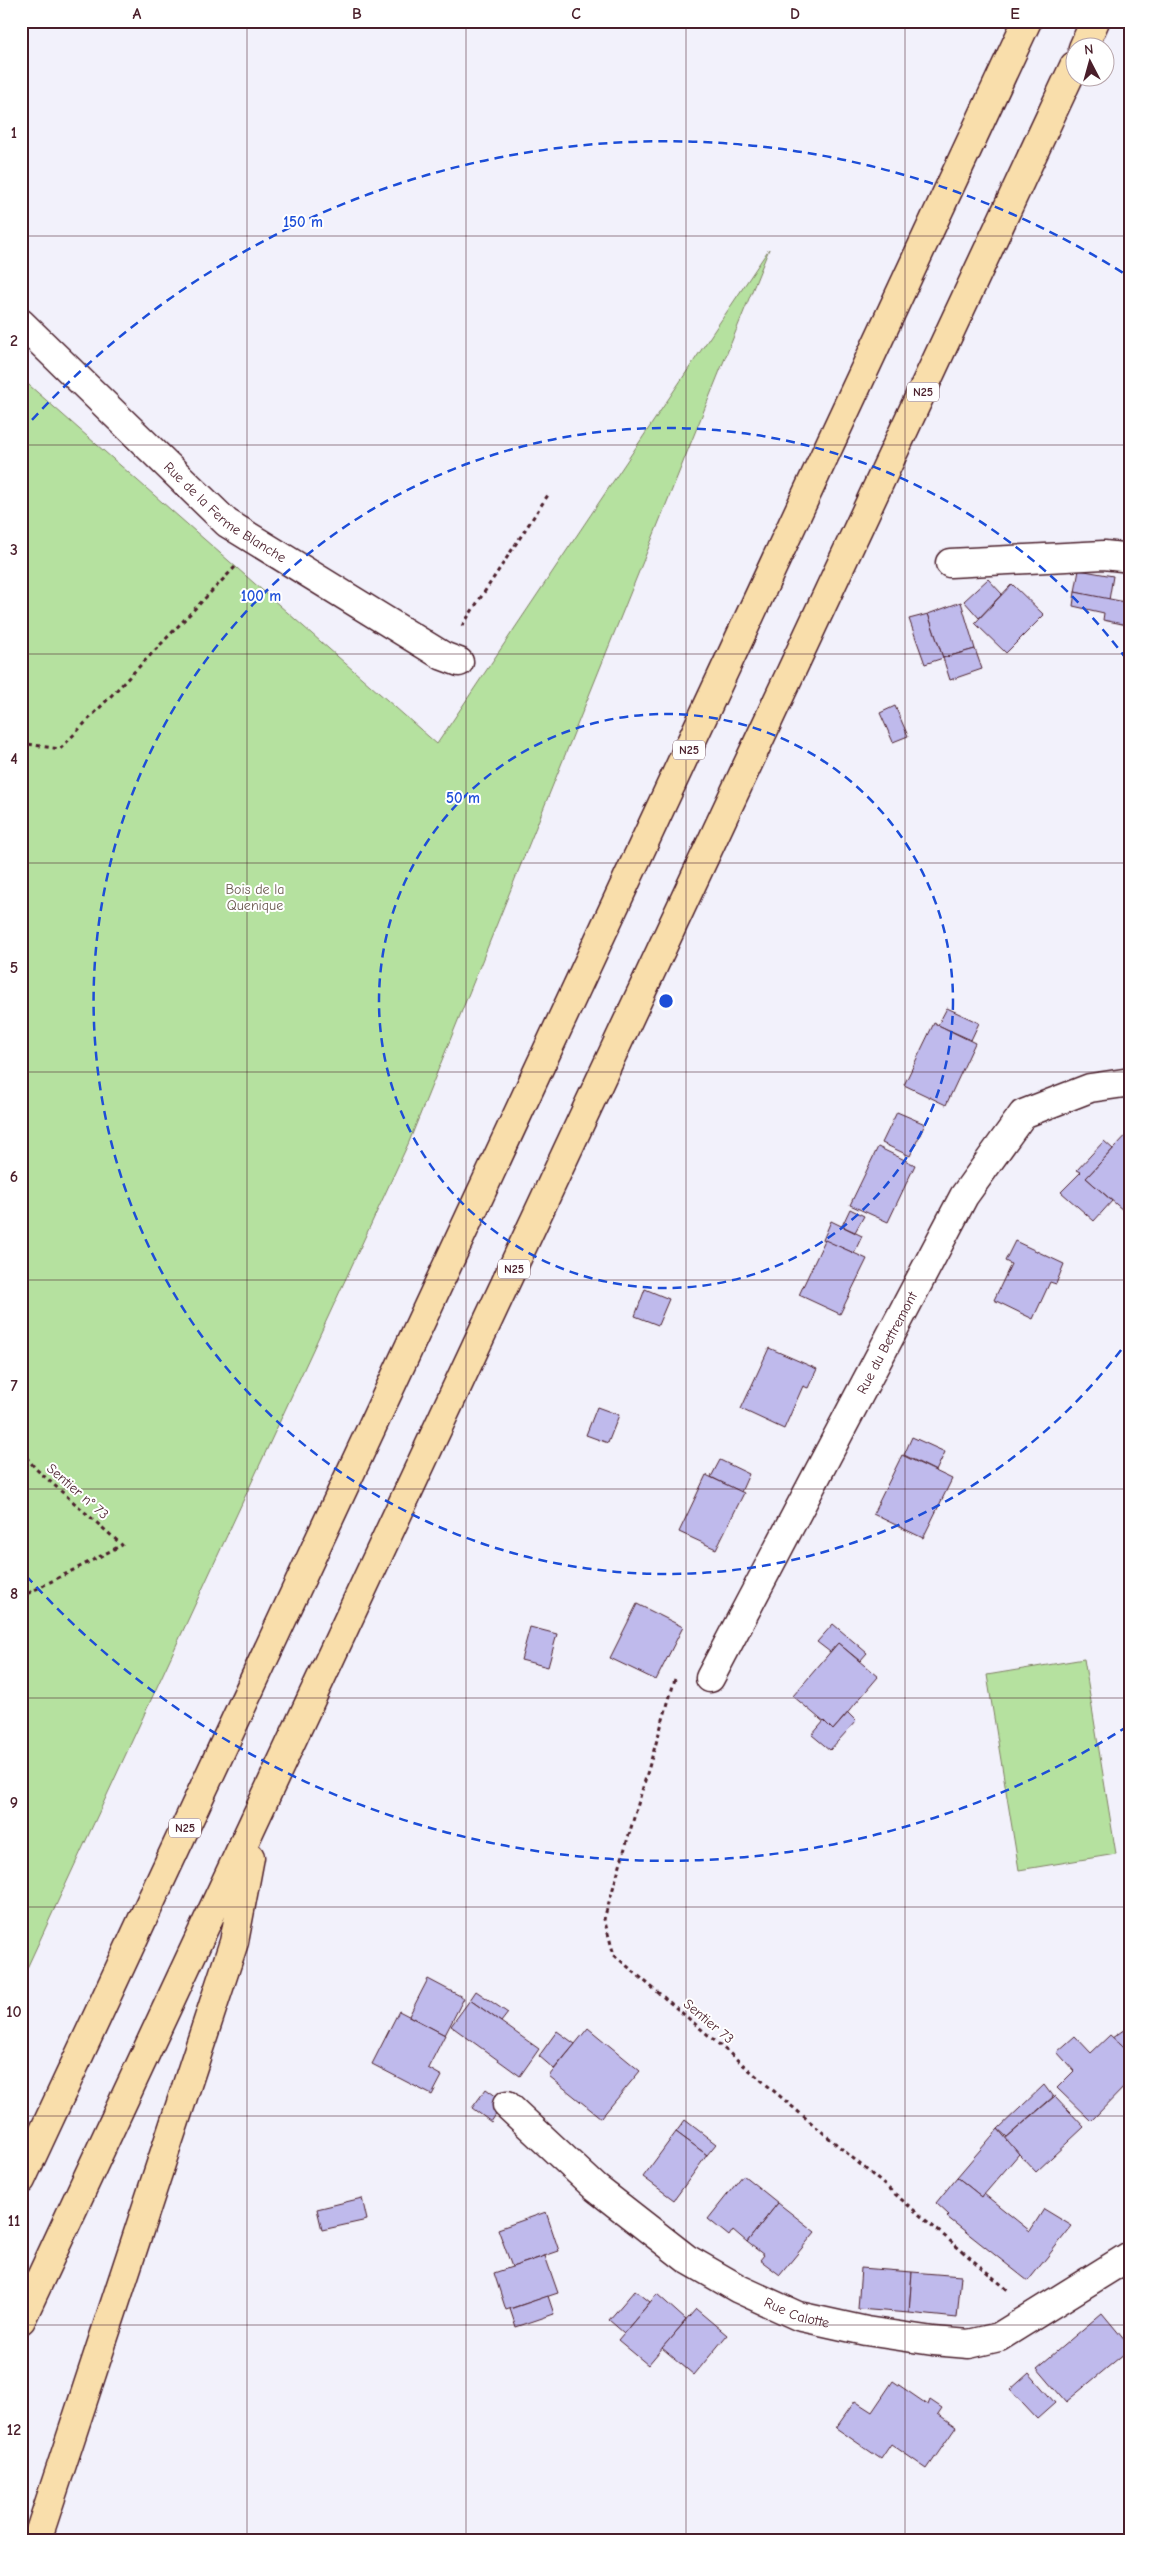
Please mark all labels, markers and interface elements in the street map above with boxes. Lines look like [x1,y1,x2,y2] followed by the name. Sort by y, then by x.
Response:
[133,5,142,23] text: A
[352,5,362,23] text: B
[571,5,581,23] text: C
[790,5,800,23] text: D
[1010,5,1020,23] text: E
[1064,38,1114,88] north arrow
[1083,41,1094,58] text: N
[11,124,17,142] text: 1
[283,213,323,231] text: 150 m
[10,332,18,350] text: 2
[907,382,939,402] road number: N25
[160,458,289,566] street label: Rue de la Ferme Blanche
[10,541,18,559] text: 3
[241,587,281,605] text: 100 m
[673,740,705,760] road number: N25
[10,750,18,768] text: 4
[446,789,480,807] text: 50 m
[225,881,285,914] park label: Bois de la Quenique
[10,959,18,977] text: 5
[657,992,675,1010] centre of rings
[10,1168,18,1186] text: 6
[498,1260,530,1278] road number: N25
[853,1288,922,1397] street label: Rue du Bettremont
[10,1377,18,1395] text: 7
[43,1460,112,1523] street label: Sentier n° 73
[10,1585,18,1603] text: 8
[10,1794,18,1812] text: 9
[169,1819,201,1838] road number: N25
[680,1995,737,2047] street label: Sentier 73
[6,2003,22,2021] text: 10
[8,2212,20,2230] text: 11
[761,2294,831,2332] street label: Rue Calotte
[7,2421,21,2439] text: 12

